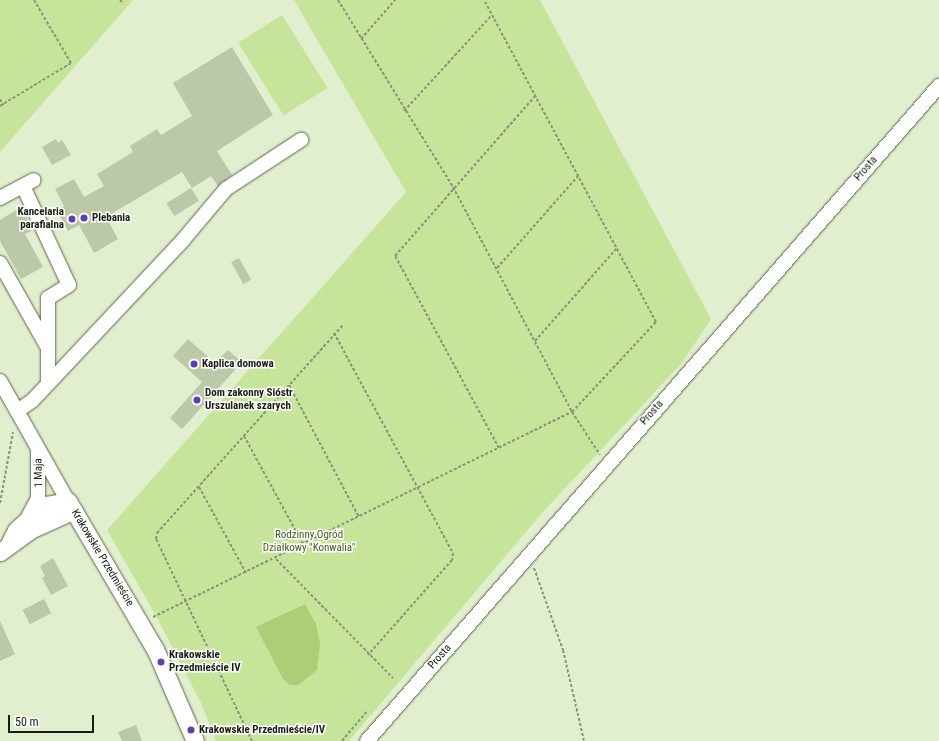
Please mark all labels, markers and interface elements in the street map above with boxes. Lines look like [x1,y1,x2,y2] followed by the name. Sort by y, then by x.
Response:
[852,154,880,184] street label: Prosta
[17,206,64,232] place label: Kancelaria parafialna
[92,211,130,225] place label: Plebania
[79,213,89,223] marker: Plebania
[67,214,77,224] marker: Kancelaria parafialna
[202,357,274,371] place label: Kaplica domowa
[189,359,199,369] marker: Kaplica domowa
[205,387,293,413] place label: Dom zakonny Sióstr Urszulanek szarych
[192,395,202,405] marker: Dom zakonny Sióstr Urszulanek szarych
[638,398,666,428] street label: Prosta
[32,458,46,488] street label: 1 Maja
[68,507,136,609] street label: Krakowskie Przedmieście
[263,529,355,555] park label: Rodzinny Ogród Działkowy "Konwalia"
[426,642,454,672] street label: Prosta
[169,649,241,675] place label: Krakowskie Przedmieście IV
[156,657,166,667] marker: Krakowskie Przedmieście IV
[10,707,96,733] scale bar
[15,715,39,729] text: 50 m
[199,723,325,737] place label: Krakowskie Przedmieście/IV
[186,725,196,735] marker: Krakowskie Przedmieście/IV

